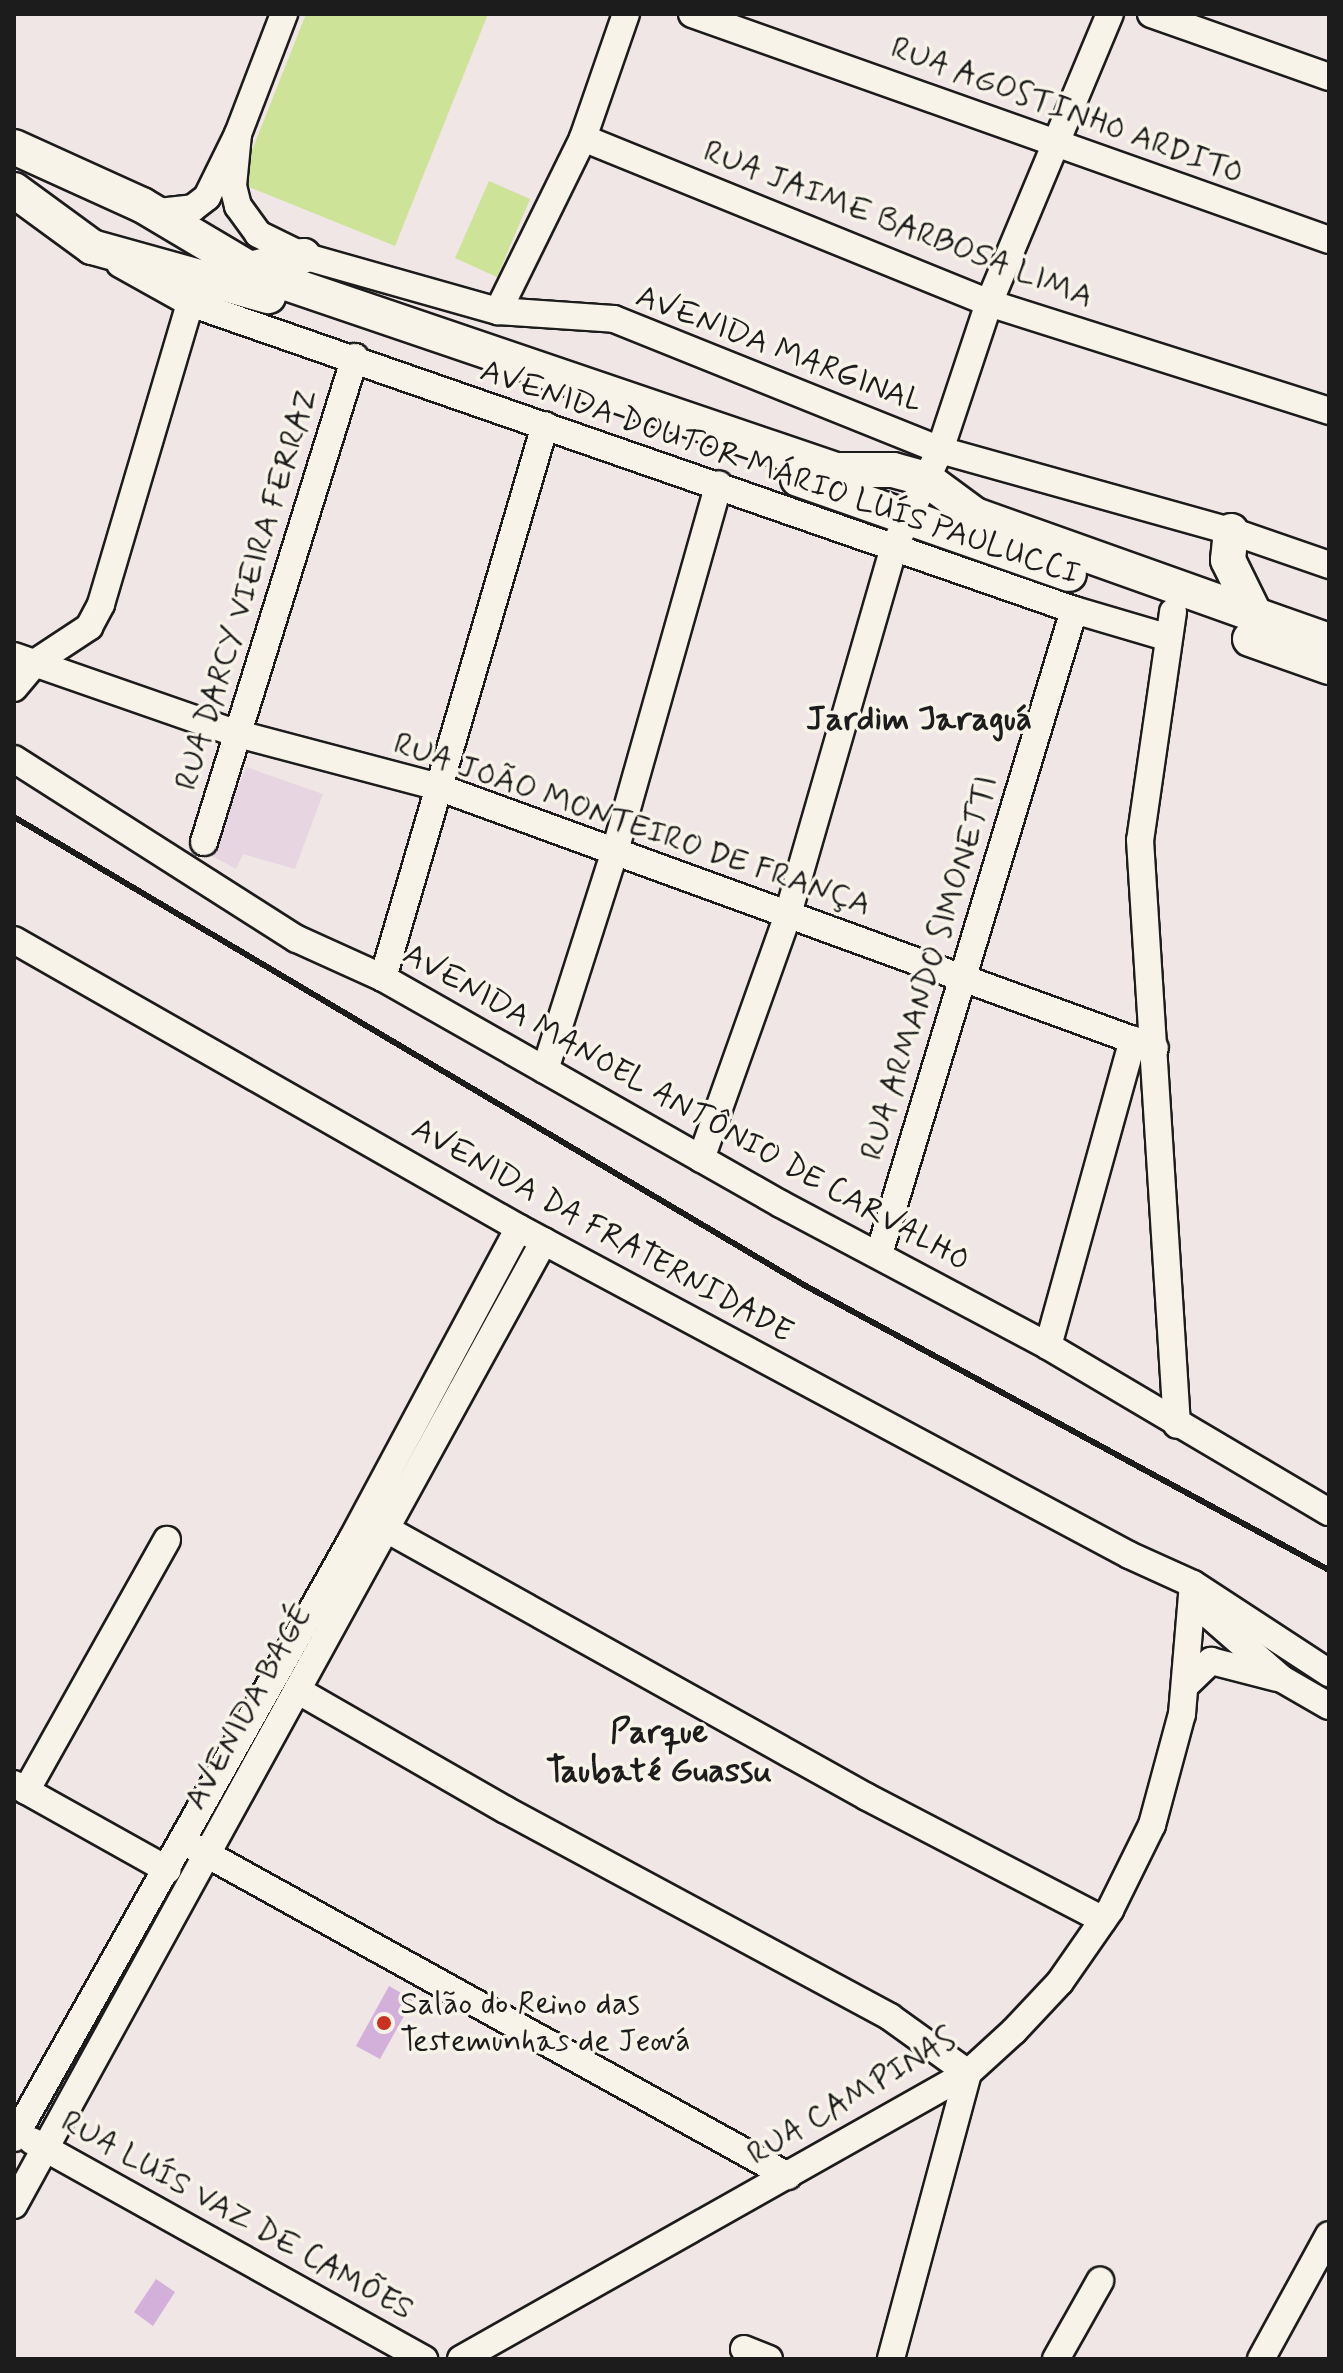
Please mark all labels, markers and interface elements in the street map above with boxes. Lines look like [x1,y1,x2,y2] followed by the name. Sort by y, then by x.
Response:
[889,30,1245,192] street label: RUA AGOSTINHO ARDITO
[696,132,1100,318] street label: RUA JAIME BARBOSA LIMA
[626,276,932,424] street label: AVENIDA MARGINAL
[475,352,1085,594] street label: AVENIDA DOUTOR MÁRIO LUÍS PAULUCCI
[168,386,326,794] street label: RUA DARCY VIEIRA FERRAZ
[803,700,1035,740] district label: Jardim Jaraguá
[389,725,875,925] street label: RUA JOÃO MONTEIRO DE FRANÇA
[852,767,1008,1169] street label: RUA ARMANDO SIMONETTI
[393,934,979,1282] street label: AVENIDA MANOEL ANTÔNIO DE CARVALHO
[403,1109,801,1353] street label: AVENIDA DA FRATERNIDADE
[177,1597,321,1817] street label: AVENIDA BAGÉ
[546,1712,772,1792] district label: Parque Taubaté Guassu
[400,1986,692,2061] place label: Salão do Reino das Testemunhas de Jeová
[375,2014,393,2032] marker: Salão do Reino das Testemunhas de Jeová
[740,2019,964,2175] street label: RUA CAMPINAS
[53,2102,421,2330] street label: RUA LUÍS VAZ DE CAMÕES

